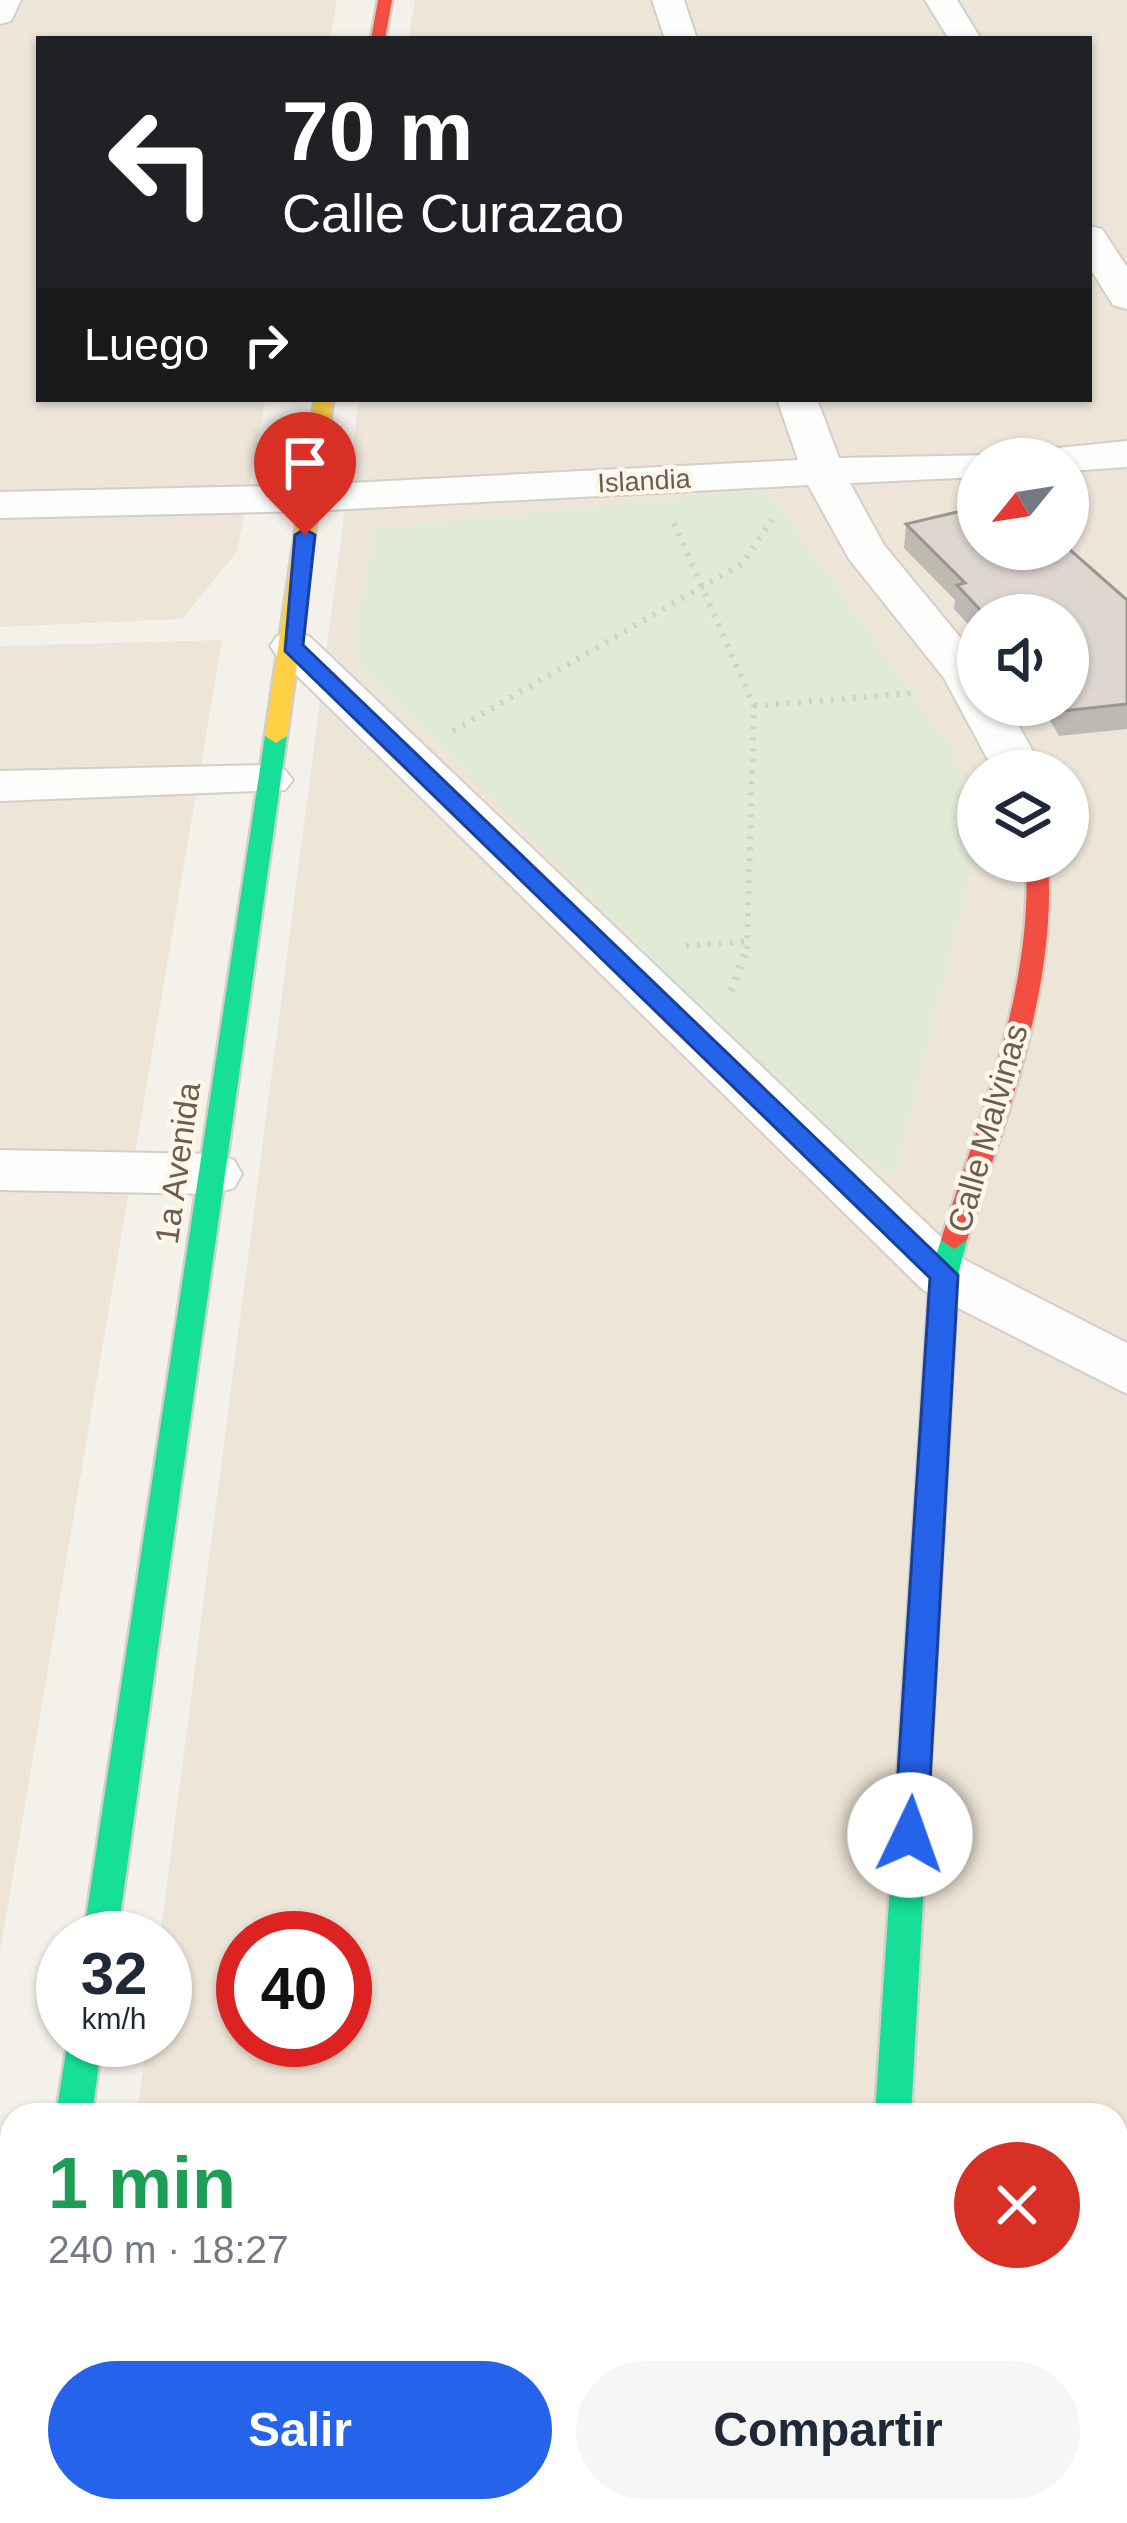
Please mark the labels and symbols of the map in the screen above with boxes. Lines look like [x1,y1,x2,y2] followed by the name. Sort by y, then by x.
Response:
[254,412,356,535] pin
[957,438,1089,570] north arrow
[597,464,692,498] street label: Islandia
[940,1020,1035,1236] street label: Calle Malvinas
[148,1079,207,1246] street label: 1a Avenida
[847,1772,973,1898] position arrow
[216,1911,372,2067] speed limit sign: 40

